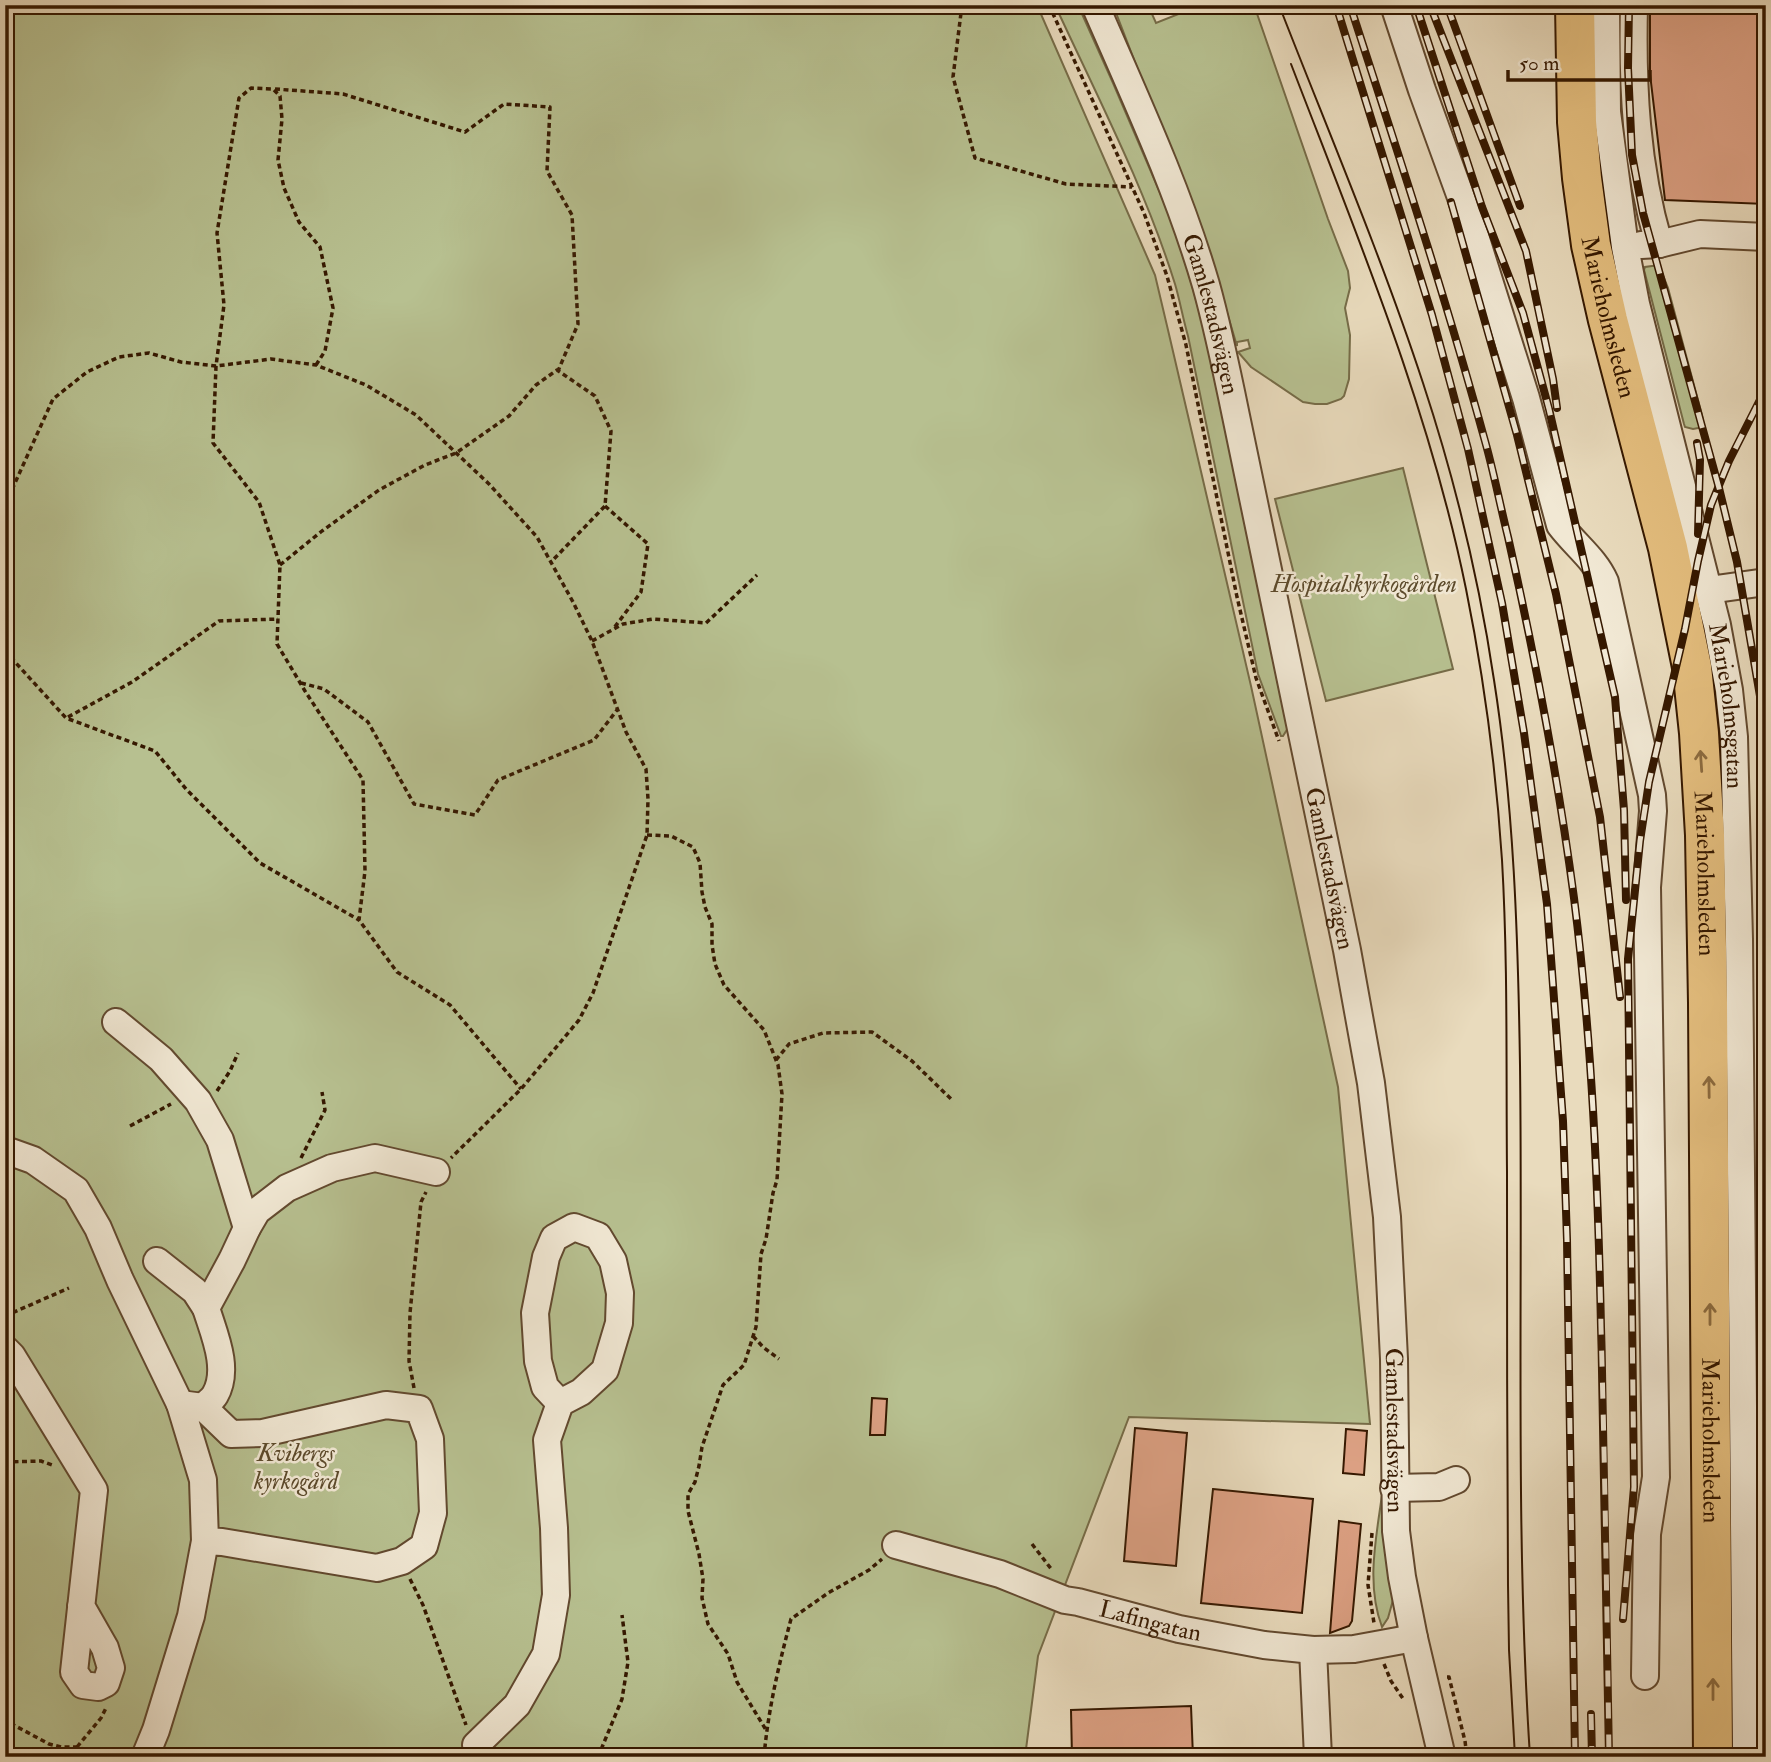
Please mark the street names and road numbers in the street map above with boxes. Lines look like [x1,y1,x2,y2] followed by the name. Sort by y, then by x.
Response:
[1175,230,1246,397] street label: Gamlestadsvägen
[1573,233,1643,401] street label: Marieholmsleden
[1701,620,1750,789] street label: Marieholmsgatan
[1298,785,1362,953] street label: Gamlestadsvägen
[1686,790,1722,957] street label: Marieholmsleden
[1377,1347,1411,1513] street label: Gamlestadsvägen
[1694,1358,1726,1523] street label: Marieholmsleden
[1096,1593,1204,1649] street label: Lafingatan

